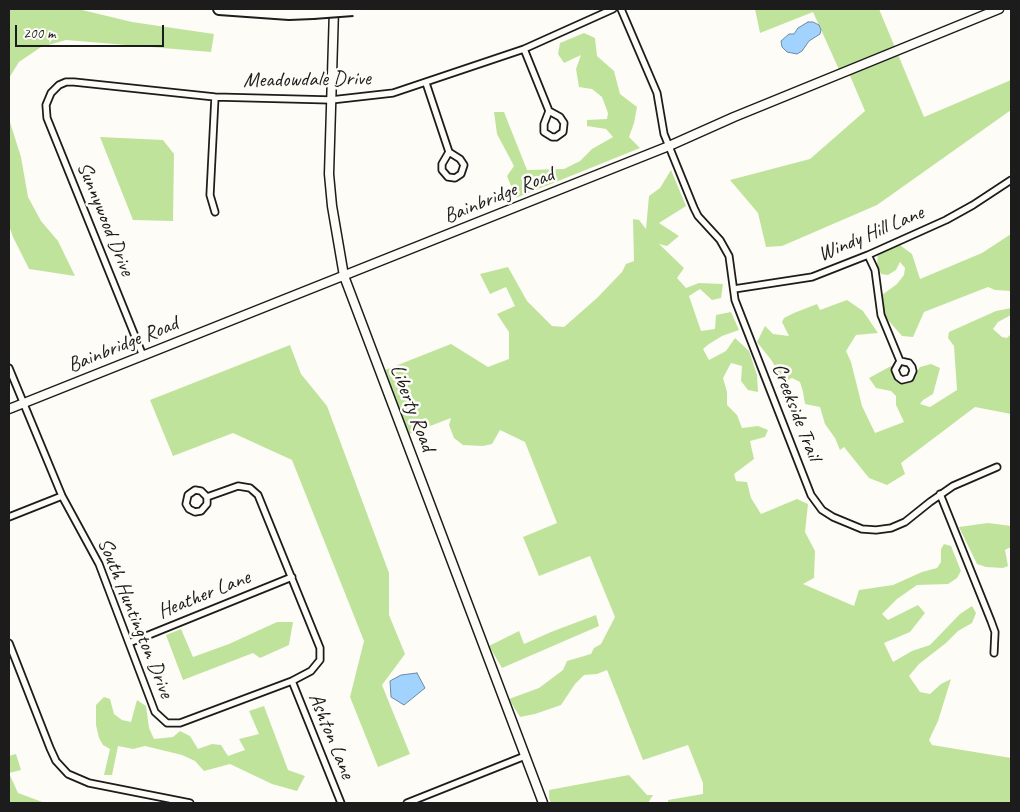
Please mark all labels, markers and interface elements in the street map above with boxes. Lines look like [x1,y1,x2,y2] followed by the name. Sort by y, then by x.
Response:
[18,15,166,47] scale bar
[23,24,55,43] text: 200 m
[243,66,371,94] street label: Meadowdale Drive
[71,158,139,280] street label: Sunnywood Drive
[440,162,558,230] street label: Bainbridge Road
[814,200,928,268] street label: Windy Hill Lane
[64,311,182,379] street label: Bainbridge Road
[766,360,826,464] street label: Creekside Trail
[384,361,440,455] street label: Liberty Road
[91,534,179,702] street label: South Huntington Drive
[154,565,254,625] street label: Heather Lane
[302,689,360,783] street label: Ashton Lane

